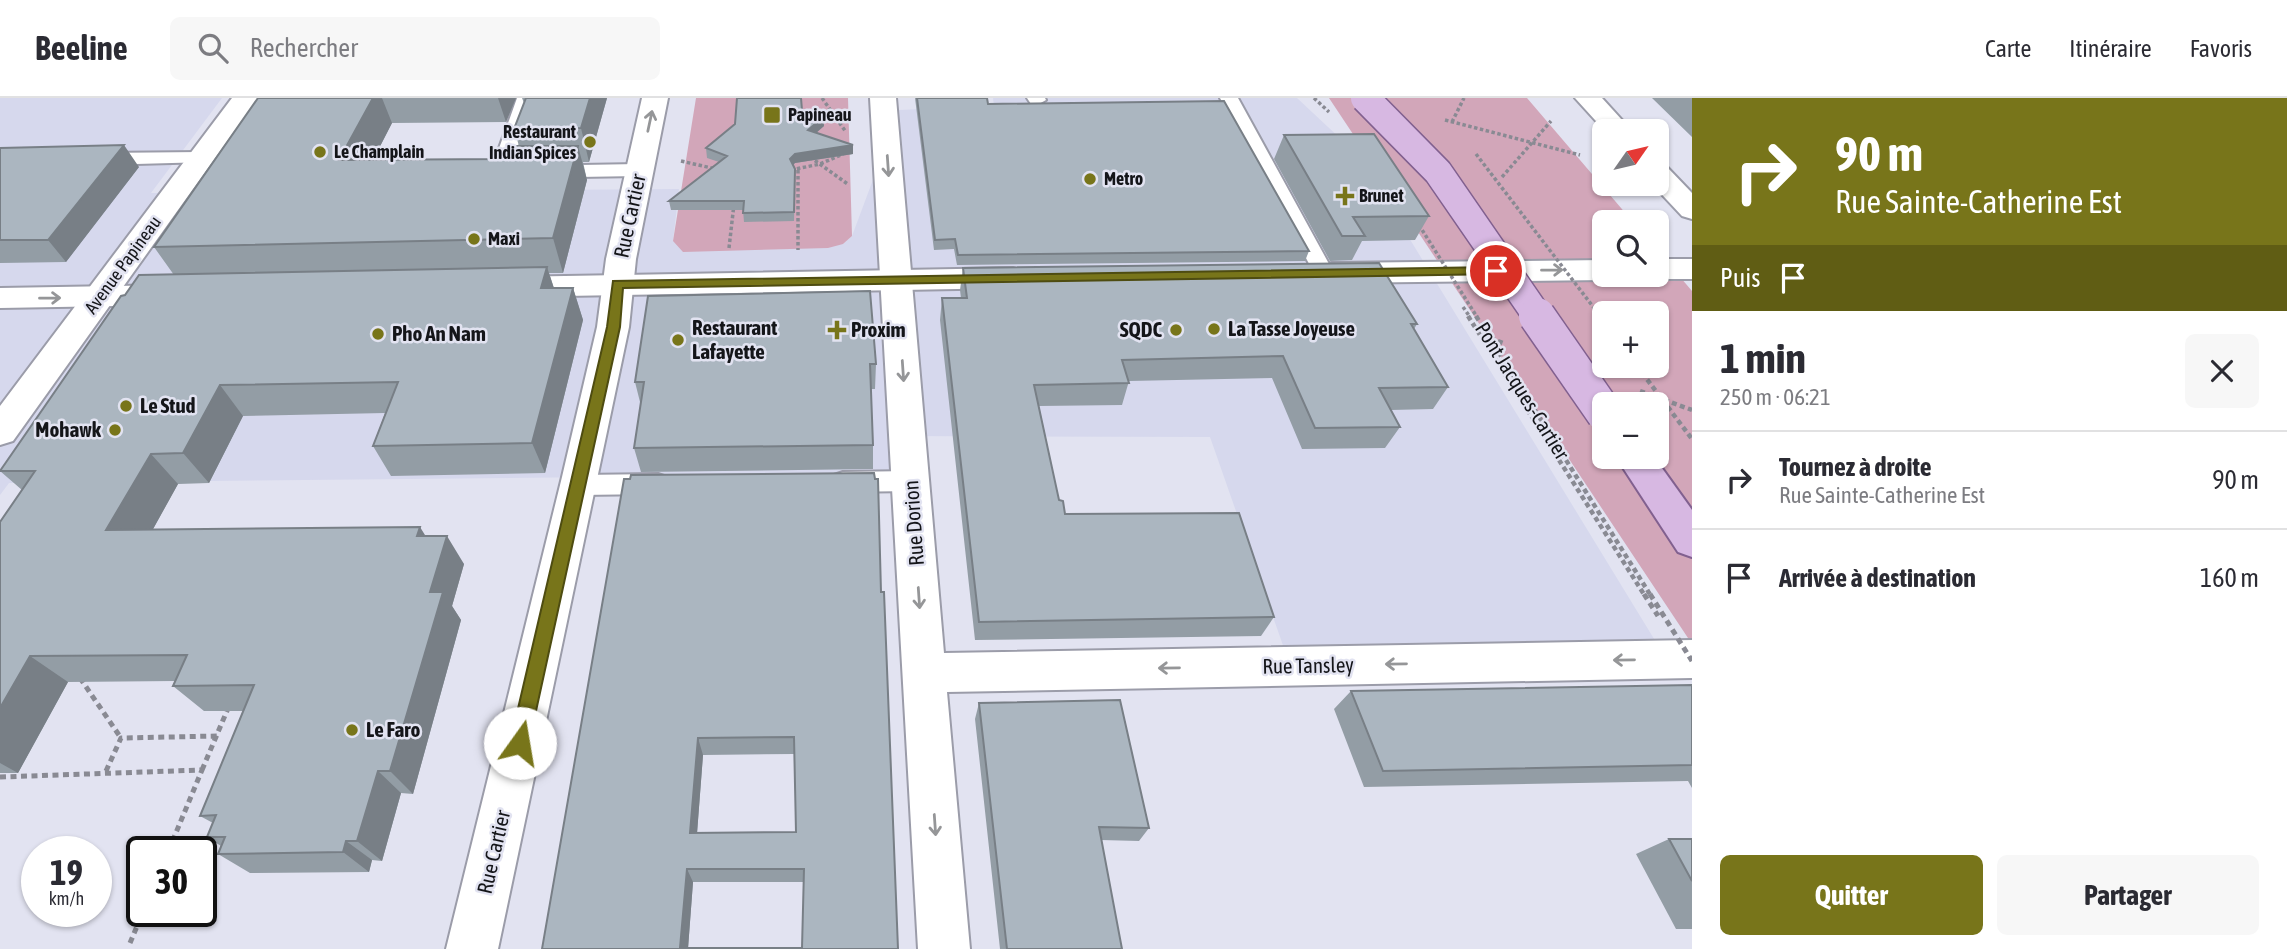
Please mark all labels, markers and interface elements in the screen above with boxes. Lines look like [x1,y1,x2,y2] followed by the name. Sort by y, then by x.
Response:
[170,17,660,80] search box
[35,29,128,67] text: Beeline
[194,29,232,67] icon: search
[250,33,358,63] text: Rechercher
[1985,35,2031,62] text: Carte
[2069,35,2152,62] text: Itinéraire
[2190,35,2252,62] text: Favoris
[788,104,852,125] place label: Papineau
[762,105,782,125] marker: Papineau
[644,110,657,133] one-way arrow
[1592,119,1670,196] north arrow
[1592,119,1669,469] map controls
[489,121,577,163] place label: Restaurant Indian Spices
[1835,125,1923,181] text: 90 m
[1720,126,1811,217] icon: right
[582,134,598,150] marker: Restaurant Indian Spices
[334,141,425,162] place label: Le Champlain
[312,144,328,160] marker: Le Champlain
[882,154,895,177] one-way arrow
[1104,168,1143,189] place label: Metro
[608,171,650,260] street label: Rue Cartier
[1082,171,1098,187] marker: Metro
[1835,183,2122,220] text: Rue Sainte-Catherine Est
[1359,185,1404,206] place label: Brunet
[1337,188,1353,204] marker: Brunet
[1592,210,1669,287] button: search
[80,212,165,318] street label: Avenue Papineau
[488,228,520,249] place label: Maxi
[466,231,482,247] marker: Maxi
[1466,241,1526,301] pin
[1477,252,1515,290] icon: arrive
[1774,259,1812,297] icon: arrive
[1541,263,1564,277] one-way arrow
[1720,263,1760,293] text: Puis
[38,291,61,304] one-way arrow
[1592,301,1669,378] button: +
[692,315,777,363] place label: Restaurant Lafayette
[1228,316,1355,340] place label: La Tasse Joyeuse
[851,317,906,341] place label: Proxim
[1120,317,1163,341] place label: SQDC
[1471,317,1575,464] street label: Pont Jacques-Cartier
[392,321,486,345] place label: Pho An Nam
[1206,321,1222,337] marker: La Tasse Joyeuse
[829,322,845,338] marker: Proxim
[1168,322,1184,338] marker: SQDC
[370,326,386,342] marker: Pho An Nam
[670,332,686,348] marker: Restaurant Lafayette
[1720,334,1806,382] text: 1 min
[2185,334,2259,408] button: close
[897,359,910,382] one-way arrow
[1720,384,1831,410] text: 250 m · 06:21
[1592,392,1669,469] button: −
[140,393,196,417] place label: Le Stud
[118,398,134,414] marker: Le Stud
[35,417,102,441] place label: Mohawk
[107,422,123,438] marker: Mohawk
[1779,452,1932,482] text: Tournez à droite
[1720,461,1758,499] icon: right
[2212,465,2259,495] text: 90 m
[898,479,928,567] street label: Rue Dorion
[1779,482,1985,508] text: Rue Sainte-Catherine Est
[1720,559,1758,597] icon: arrive
[1779,563,1976,593] text: Arrivée à destination
[2200,563,2259,593] text: 160 m
[913,586,926,609] one-way arrow
[1262,652,1354,678] street label: Rue Tansley
[1613,653,1636,667] one-way arrow
[1385,657,1408,671] one-way arrow
[1158,661,1181,675] one-way arrow
[483,706,557,780] position arrow
[366,717,421,741] place label: Le Faro
[344,722,360,738] marker: Le Faro
[472,807,514,896] street label: Rue Cartier
[929,813,942,836] one-way arrow
[126,836,217,927] speed limit sign: 30
[50,852,83,892] text: 19
[1720,855,1983,935] button: Quitter
[1997,855,2259,935] button: Partager
[49,888,84,909] text: km/h

